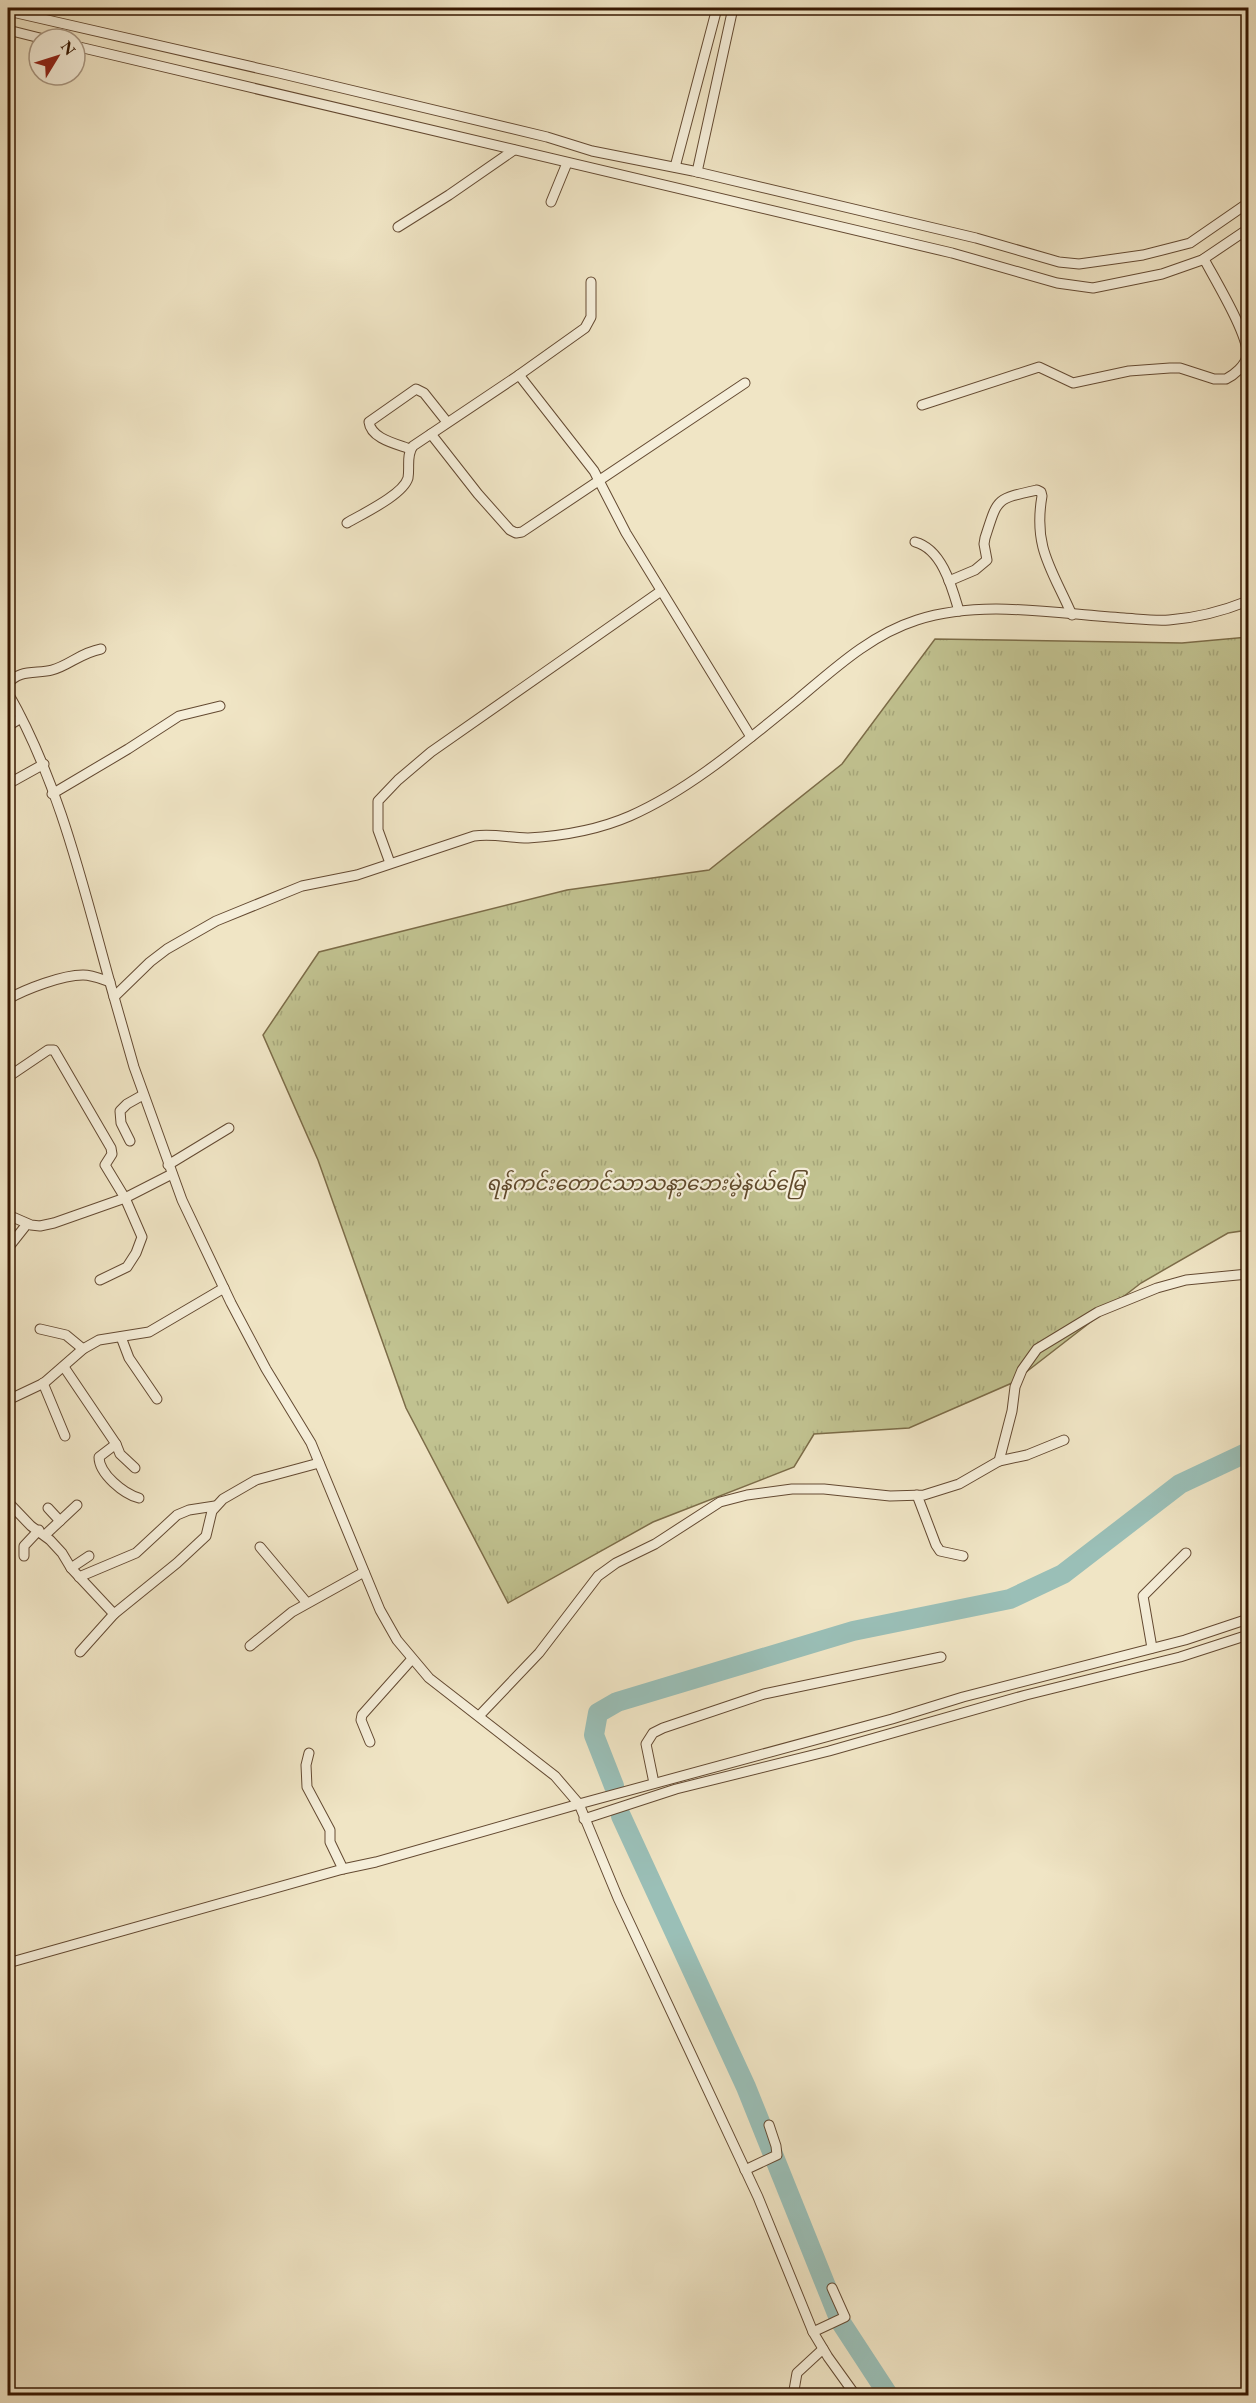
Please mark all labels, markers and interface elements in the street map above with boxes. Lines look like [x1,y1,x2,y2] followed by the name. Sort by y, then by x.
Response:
[27,27,87,87] north arrow
[56,37,81,60] text: N
[487,1169,808,1200] park label: ရန်ကင်းတောင်သာသနာ့ဘေးမဲ့နယ်မြေ

